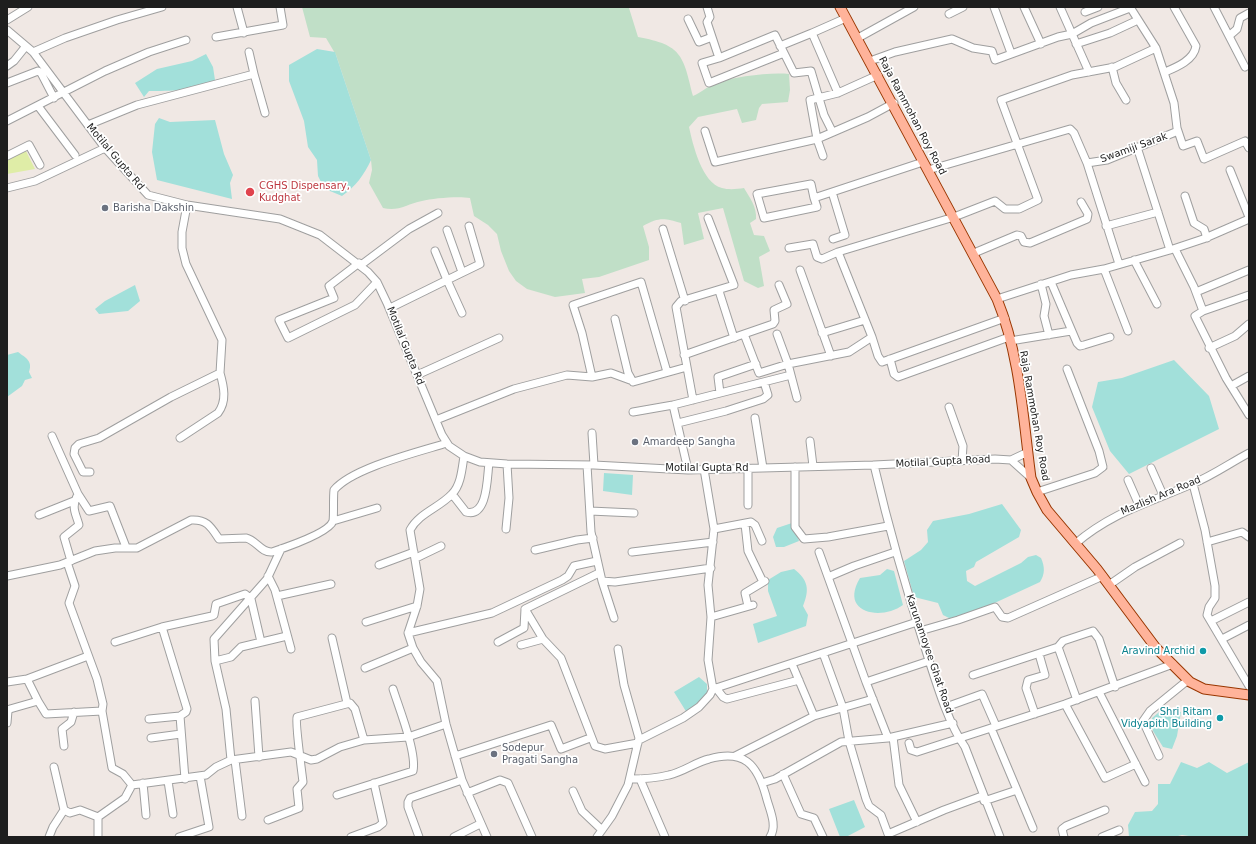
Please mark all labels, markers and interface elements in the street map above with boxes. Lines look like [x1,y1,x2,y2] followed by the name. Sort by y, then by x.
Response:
[876,55,948,177] street label: Raja Rammohan Roy Road
[84,121,146,193] street label: Motilal Gupta Rd
[1099,130,1169,166] street label: Swamiji Sarak
[259,180,350,204] place label: CGHS Dispensary, Kudghat
[244,186,256,198] marker: CGHS Dispensary, Kudghat
[113,202,194,214] place label: Barisha Dakshin
[100,203,110,213] marker: Barisha Dakshin
[384,305,426,387] street label: Motilal Gupta Rd
[1017,350,1051,482] street label: Raja Rammohan Roy Road
[643,436,735,448] place label: Amardeep Sangha
[630,437,640,447] marker: Amardeep Sangha
[895,454,991,470] street label: Motilal Gupta Road
[665,462,749,474] street label: Motilal Gupta Rd
[1119,474,1203,518] street label: Mazlish Ara Road
[903,593,955,715] street label: Karunamoyee Ghat Road
[1122,645,1195,657] place label: Aravind Archid
[1198,646,1208,656] marker: Aravind Archid
[1121,706,1212,730] place label: Shri Ritam Vidyapith Building
[1215,713,1225,723] marker: Shri Ritam Vidyapith Building
[502,742,578,766] place label: Sodepur Pragati Sangha
[489,749,499,759] marker: Sodepur Pragati Sangha

